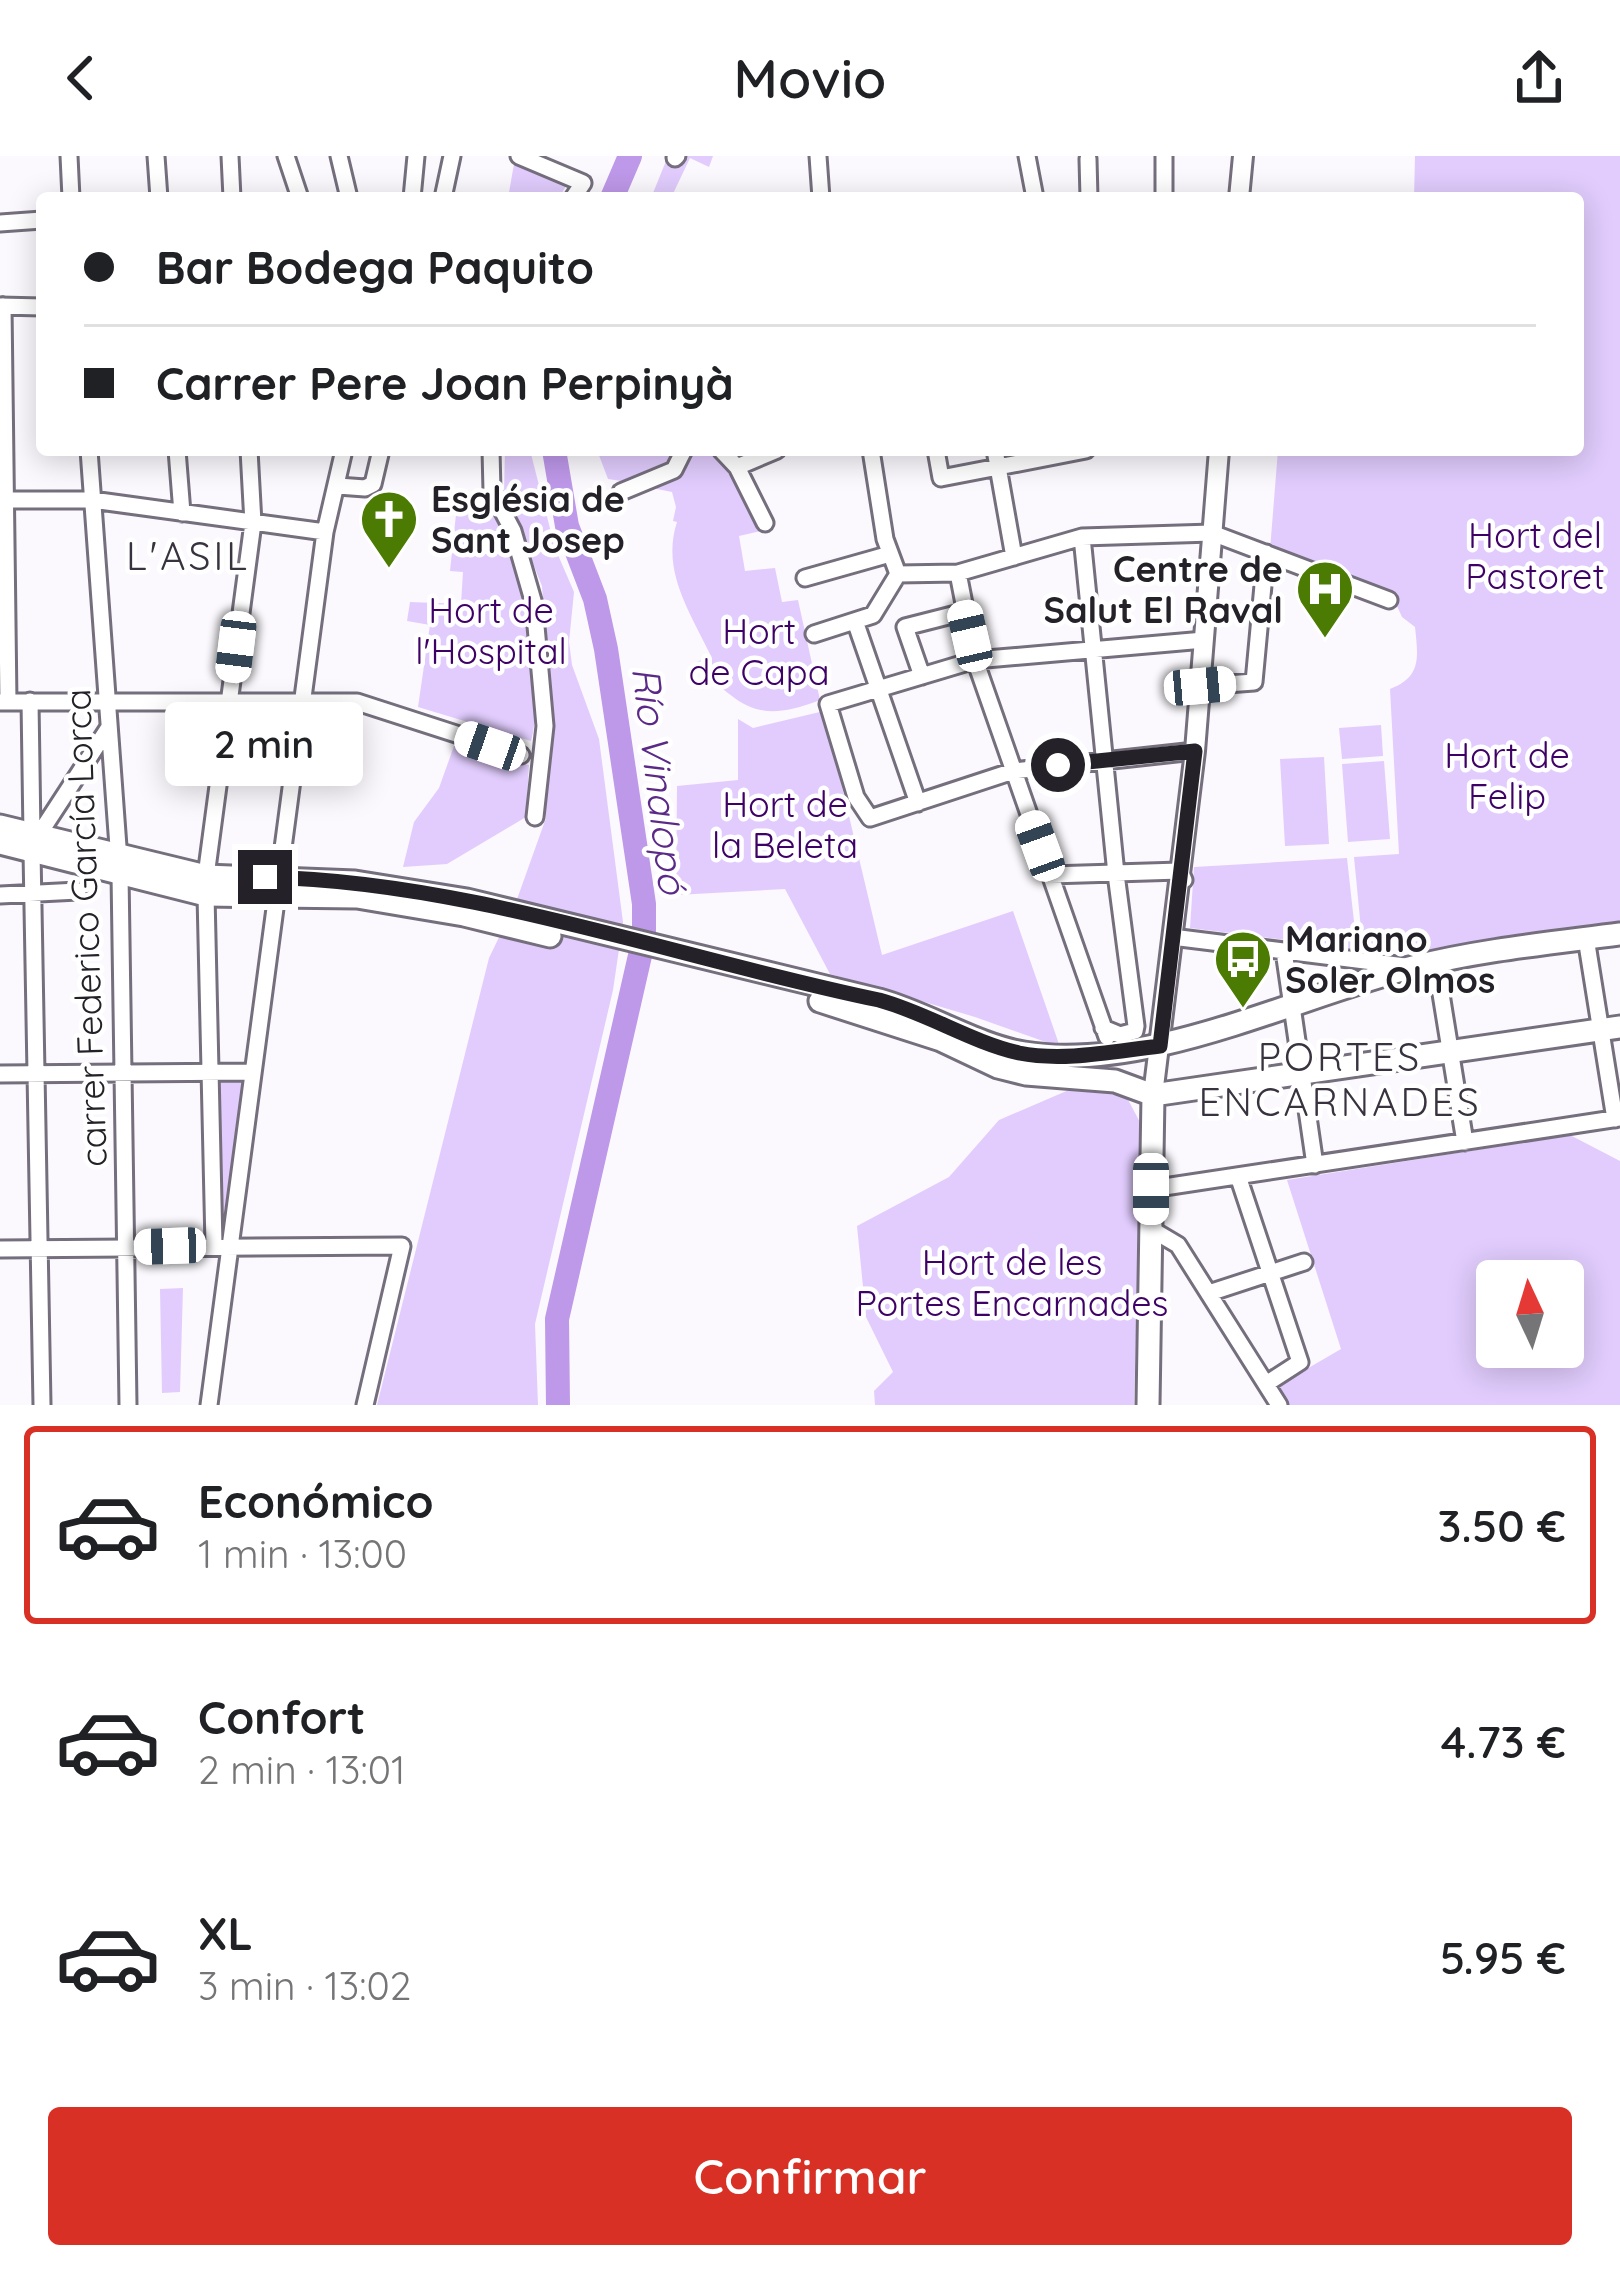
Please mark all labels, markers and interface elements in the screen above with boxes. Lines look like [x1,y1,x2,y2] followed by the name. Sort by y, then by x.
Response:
[734,44,886,112] text: Movio
[48,45,114,111] icon: back
[1506,45,1572,111] icon: share
[156,239,594,295] text: Bar Bodega Paquito
[156,355,734,411] text: Carrer Pere Joan Perpinyà
[431,476,625,562] place label: Església de Sant Josep
[358,488,420,570] church icon: Església de Sant Josep
[1465,512,1605,598] park label: Hort del Pastoret
[126,531,250,580] district label: L'ASIL
[1043,546,1283,632] place label: Centre de Salut El Raval
[1294,558,1356,640] hospital icon: Centre de Salut El Raval
[415,587,567,673] park label: Hort de l'Hospital
[944,597,996,675] car
[689,608,829,694] park label: Hort de Capa
[214,609,258,685] car
[622,664,698,898] water label: Río Vinalopó
[1163,665,1237,707] car
[54,688,116,1168] street label: carrer Federico García Lorca
[166,703,364,787] callout: 2 min
[450,717,530,775] car
[214,719,314,768] text: 2 min
[1444,732,1570,818] park label: Hort de Felip
[1031,738,1085,792] route start
[712,781,858,867] park label: Hort de la Beleta
[1011,806,1069,886] car
[238,850,292,904] route end
[1285,916,1495,1002] place label: Mariano Soler Olmos
[1212,928,1274,1010] bus stop icon: Mariano Soler Olmos
[1198,1032,1482,1126] district label: PORTES ENCARNADES
[1133,1153,1169,1225] car
[133,1227,207,1265] car
[855,1239,1169,1325] park label: Hort de les Portes Encarnades
[1476,1260,1584,1368] north arrow
[1476,1260,1584,1368] map controls
[54,1471,162,1579] icon: car
[198,1473,434,1529] text: Económico
[1438,1497,1566,1553] text: 3.50 €
[198,1529,407,1578] text: 1 min · 13:00
[54,1687,162,1795] icon: car
[198,1689,365,1745] text: Confort
[1441,1713,1566,1769] text: 4.73 €
[198,1745,405,1794] text: 2 min · 13:01
[54,1903,162,2011] icon: car
[198,1905,253,1961] text: XL
[1440,1929,1566,1985] text: 5.95 €
[198,1961,411,2010] text: 3 min · 13:02
[48,2107,1572,2245] button: Confirmar

